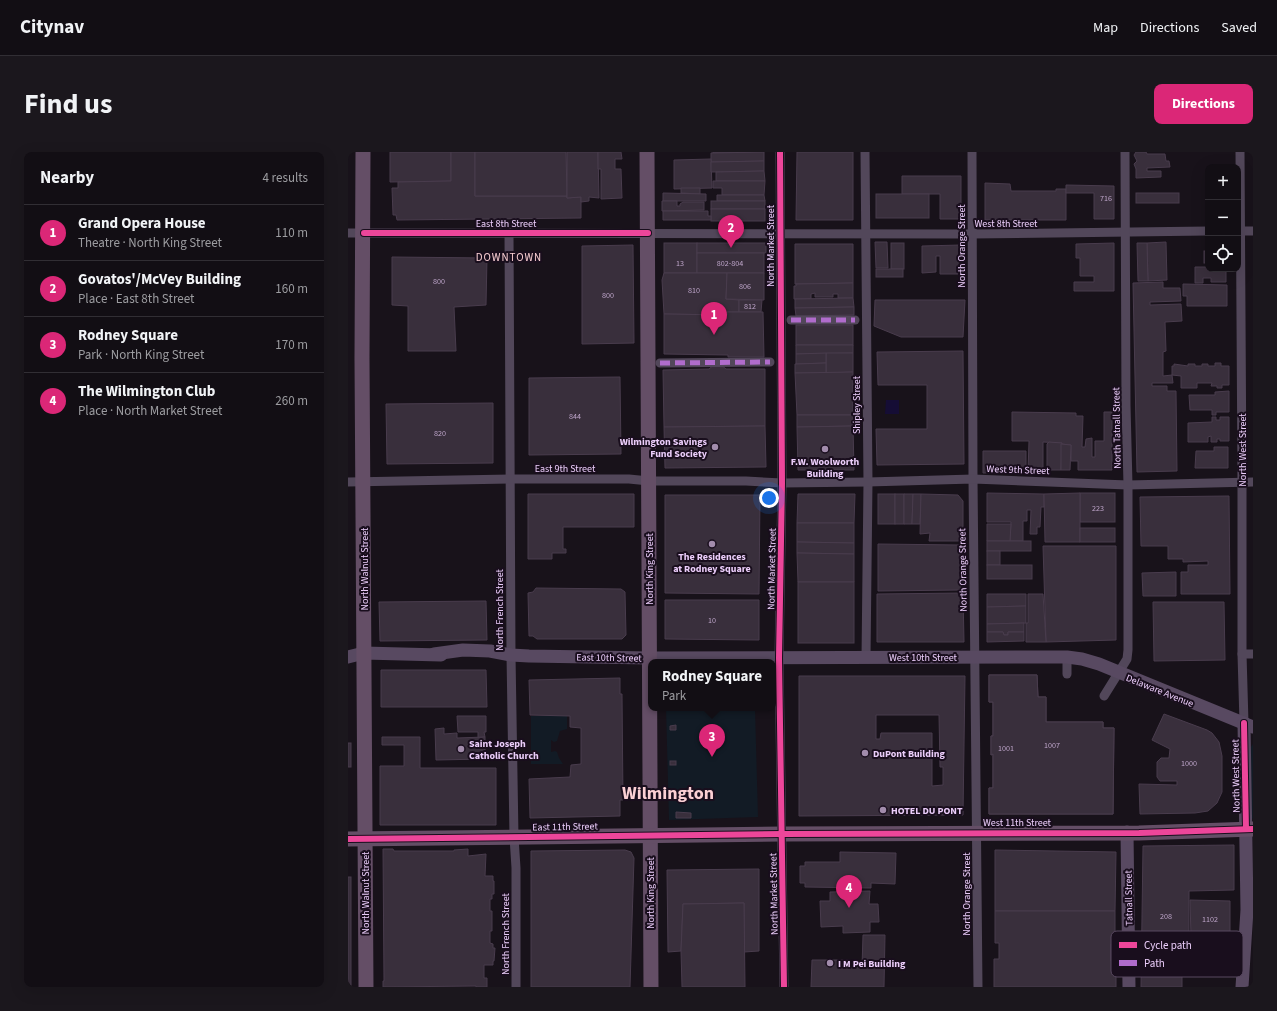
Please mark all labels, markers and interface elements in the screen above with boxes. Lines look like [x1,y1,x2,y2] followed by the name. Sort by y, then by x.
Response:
[20,14,84,41] text: Citynav
[1093,18,1118,38] text: Map
[1140,18,1199,38] text: Directions
[1221,18,1257,38] text: Saved
[24,84,112,124] text: Find us
[1154,84,1253,124] button: Directions
[1205,164,1241,272] map controls
[1205,164,1241,200] button: +
[40,166,94,190] text: Nearby
[263,169,308,187] text: 4 results
[1100,193,1112,204] house number: 716
[1205,200,1241,236] button: −
[764,204,778,287] street label: North Market Street
[955,204,969,288] street label: North Orange Street
[78,213,206,234] text: Grand Opera House
[718,215,744,248] pin: 2
[476,217,537,231] street label: East 8th Street
[974,217,1038,231] street label: West 8th Street
[50,224,56,242] text: 1
[275,224,308,242] text: 110 m
[78,234,222,252] text: Theatre · North King Street
[1205,236,1241,272] button: locate
[476,250,542,265] district label: DOWNTOWN
[676,258,684,269] house number: 13
[717,258,743,269] house number: 802-804
[78,269,241,290] text: Govatos'/McVey Building
[433,276,445,287] house number: 800
[50,280,56,298] text: 2
[275,280,308,298] text: 160 m
[739,281,751,292] house number: 806
[688,285,700,296] house number: 810
[78,290,194,308] text: Place · East 8th Street
[602,290,614,301] house number: 800
[744,301,756,312] house number: 812
[701,302,727,335] pin: 1
[78,325,178,346] text: Rodney Square
[50,336,56,354] text: 3
[275,336,308,354] text: 170 m
[78,346,204,364] text: Park · North King Street
[850,375,864,434] street label: Shipley Street
[78,381,215,402] text: The Wilmington Club
[1109,386,1125,469] street label: North Tatnall Street
[50,392,56,410] text: 4
[275,392,308,410] text: 260 m
[78,402,222,420] text: Place · North Market Street
[569,411,581,422] house number: 844
[1236,413,1250,487] street label: North West Street
[434,428,446,439] house number: 820
[620,435,708,461] place label: Wilmington Savings Fund Society
[710,442,720,452] marker: Wilmington Savings Fund Society
[820,444,830,454] marker: F.W. Woolworth Building
[791,455,860,481] place label: F.W. Woolworth Building
[535,462,596,476] street label: East 9th Street
[986,462,1050,478] street label: West 9th Street
[759,488,779,508] your location
[1092,503,1104,514] house number: 223
[358,527,372,610] street label: North Walnut Street
[764,527,780,610] street label: North Market Street
[955,528,971,612] street label: North Orange Street
[643,532,657,605] street label: North King Street
[707,539,717,549] marker: The Residences at Rodney Square
[673,550,751,576] place label: The Residences at Rodney Square
[493,568,507,651] street label: North French Street
[708,615,716,626] house number: 10
[576,650,642,666] street label: East 10th Street
[889,651,958,665] street label: West 10th Street
[648,659,776,711] popup
[662,666,762,687] text: Rodney Square
[1124,671,1196,711] street label: Delaware Avenue
[662,687,686,705] text: Park
[699,724,725,757] pin: 3
[469,737,539,763] place label: Saint Joseph Catholic Church
[1228,739,1244,813] street label: North West Street
[1044,740,1060,751] house number: 1007
[998,743,1014,754] house number: 1001
[456,744,466,754] marker: Saint Joseph Catholic Church
[873,747,945,761] place label: DuPont Building
[860,748,870,758] marker: DuPont Building
[1181,758,1197,769] house number: 1000
[622,781,714,806] district label: Wilmington
[891,804,963,818] place label: HOTEL DU PONT
[878,805,888,815] marker: HOTEL DU PONT
[983,816,1052,830] street label: West 11th Street
[532,819,598,835] street label: East 11th Street
[359,851,373,934] street label: North Walnut Street
[766,852,782,935] street label: North Market Street
[960,852,974,936] street label: North Orange Street
[644,856,658,929] street label: North King Street
[1122,869,1136,926] street label: Tatnall Street
[836,875,862,908] pin: 4
[499,892,513,975] street label: North French Street
[1160,911,1172,922] house number: 208
[1202,914,1218,925] house number: 1102
[1111,931,1243,977] legend
[1144,938,1192,953] text: Cycle path
[1144,956,1165,971] text: Path
[838,957,906,971] place label: I M Pei Building
[825,958,835,968] marker: I M Pei Building

